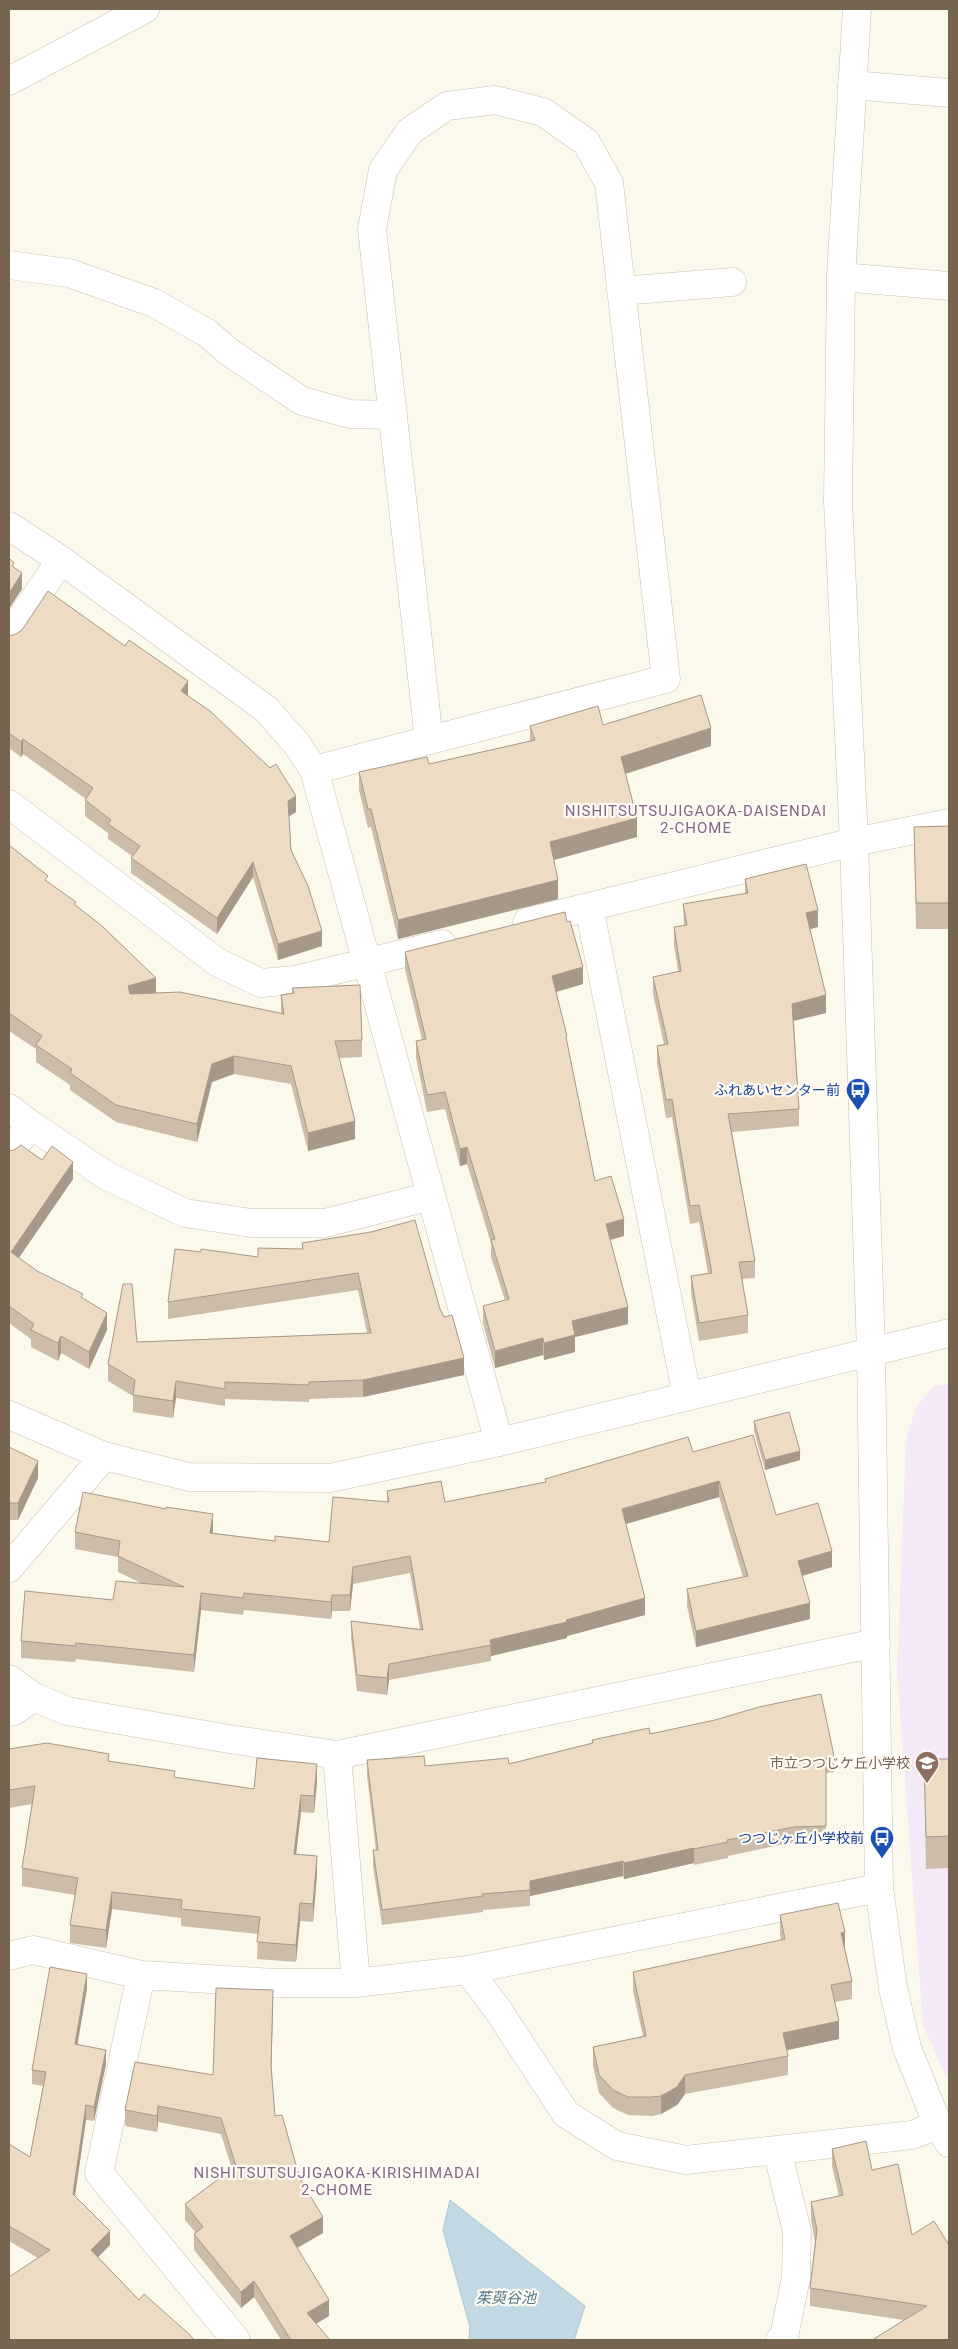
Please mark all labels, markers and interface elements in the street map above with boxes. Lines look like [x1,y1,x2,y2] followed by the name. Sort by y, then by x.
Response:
[565,802,827,837] district label: NISHITSUTSUJIGAOKA-DAISENDAI 2-CHOME
[845,1077,871,1111] bus stop icon: ふれあいセンター前
[714,1082,840,1098] place label: ふれあいセンター前
[914,1750,940,1784] school or university icon: 市立つつじケ丘小学校
[770,1755,910,1771] place label: 市立つつじケ丘小学校
[869,1825,895,1859] bus stop icon: つつじヶ丘小学校前
[738,1830,864,1846] place label: つつじヶ丘小学校前
[193,2164,481,2199] district label: NISHITSUTSUJIGAOKA-KIRISHIMADAI 2-CHOME
[476,2289,538,2307] water label: 茱萸谷池

